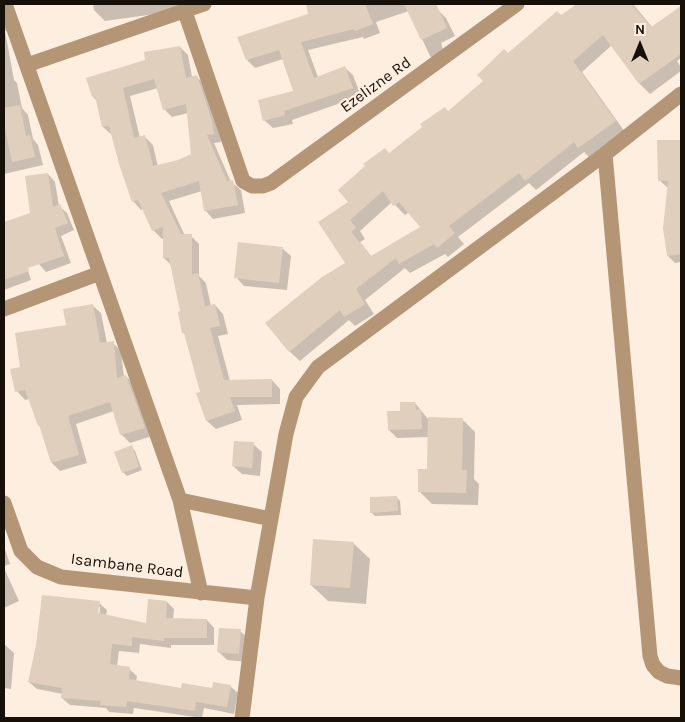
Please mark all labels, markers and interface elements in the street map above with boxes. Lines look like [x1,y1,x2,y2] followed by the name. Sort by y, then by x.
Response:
[615,20,665,70] north arrow
[635,21,645,38] text: N
[337,53,415,117] street label: Ezelizne Rd
[70,550,184,582] street label: Isambane Road

